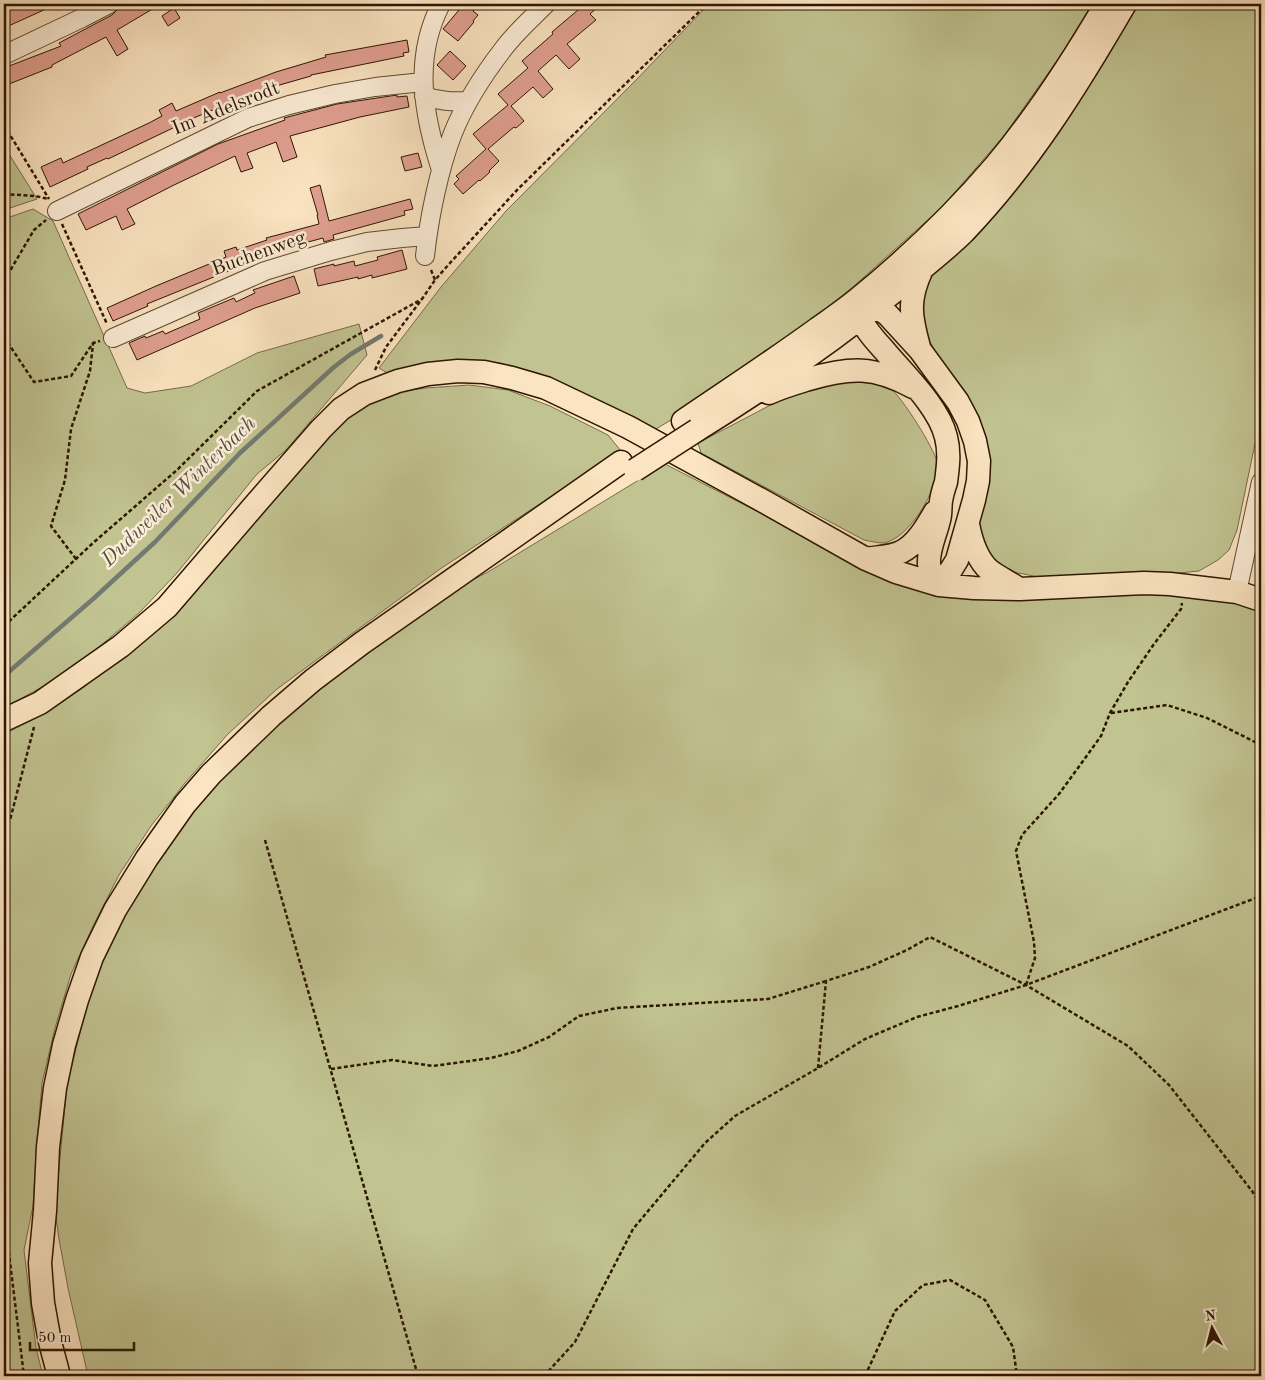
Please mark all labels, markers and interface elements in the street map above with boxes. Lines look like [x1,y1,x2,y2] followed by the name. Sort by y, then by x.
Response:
[169,78,283,140] street label: Im Adelsrodt
[209,228,309,280] street label: Buchenweg
[97,413,260,572] water label: Dudweiler Winterbach
[1188,1302,1238,1352] north arrow
[1204,1308,1217,1324] text: N
[30,1320,134,1352] scale bar
[38,1331,72,1346] text: 50 m

